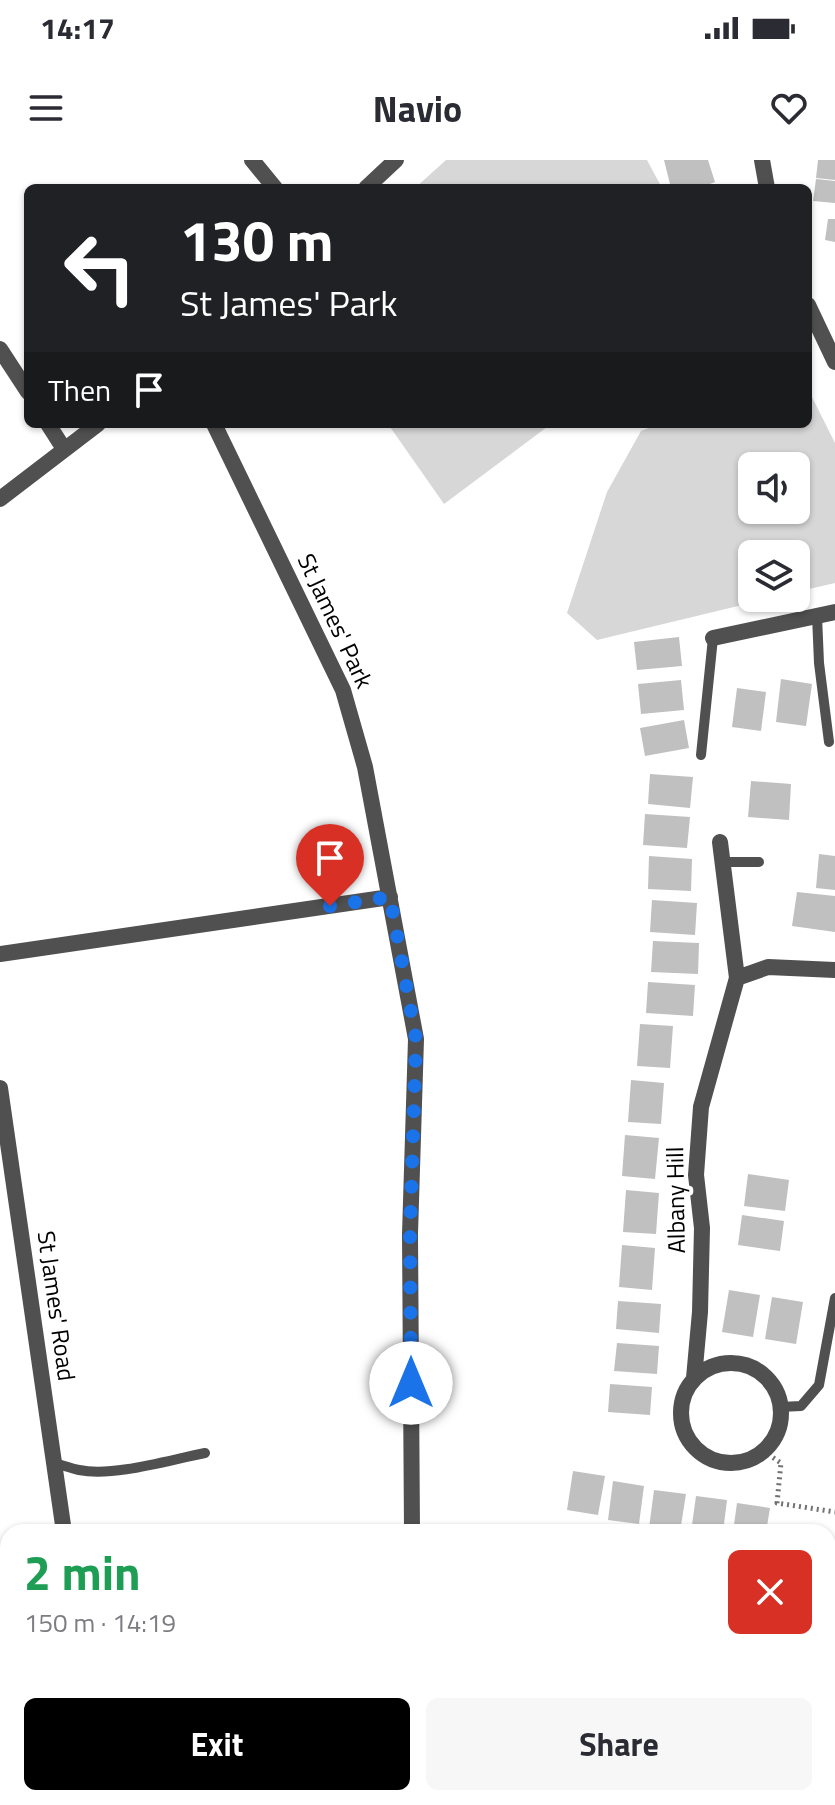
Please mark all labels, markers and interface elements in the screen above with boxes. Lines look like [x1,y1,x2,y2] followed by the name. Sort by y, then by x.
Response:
[40,5,115,51] text: 14:17
[373,81,462,136] text: Navio
[24,86,68,130] icon: menu
[767,86,811,130] icon: heart
[180,198,333,283] text: 130 m
[48,216,152,320] icon: left
[180,275,398,330] text: St James' Park
[48,367,111,413] text: Then
[127,368,171,412] icon: arrive
[738,452,810,612] map controls
[738,452,810,524] button: sound
[738,540,810,612] button: layers
[289,547,383,694] street label: St James' Park
[296,824,364,906] pin
[308,836,352,880] icon: arrive
[656,1146,694,1254] street label: Albany Hill
[29,1229,85,1383] street label: St James' Road
[369,1341,453,1425] position arrow
[24,1536,141,1609] text: 2 min
[728,1550,812,1634] button: close
[24,1603,176,1642] text: 150 m · 14:19
[24,1698,410,1790] button: Exit
[426,1698,812,1790] button: Share

